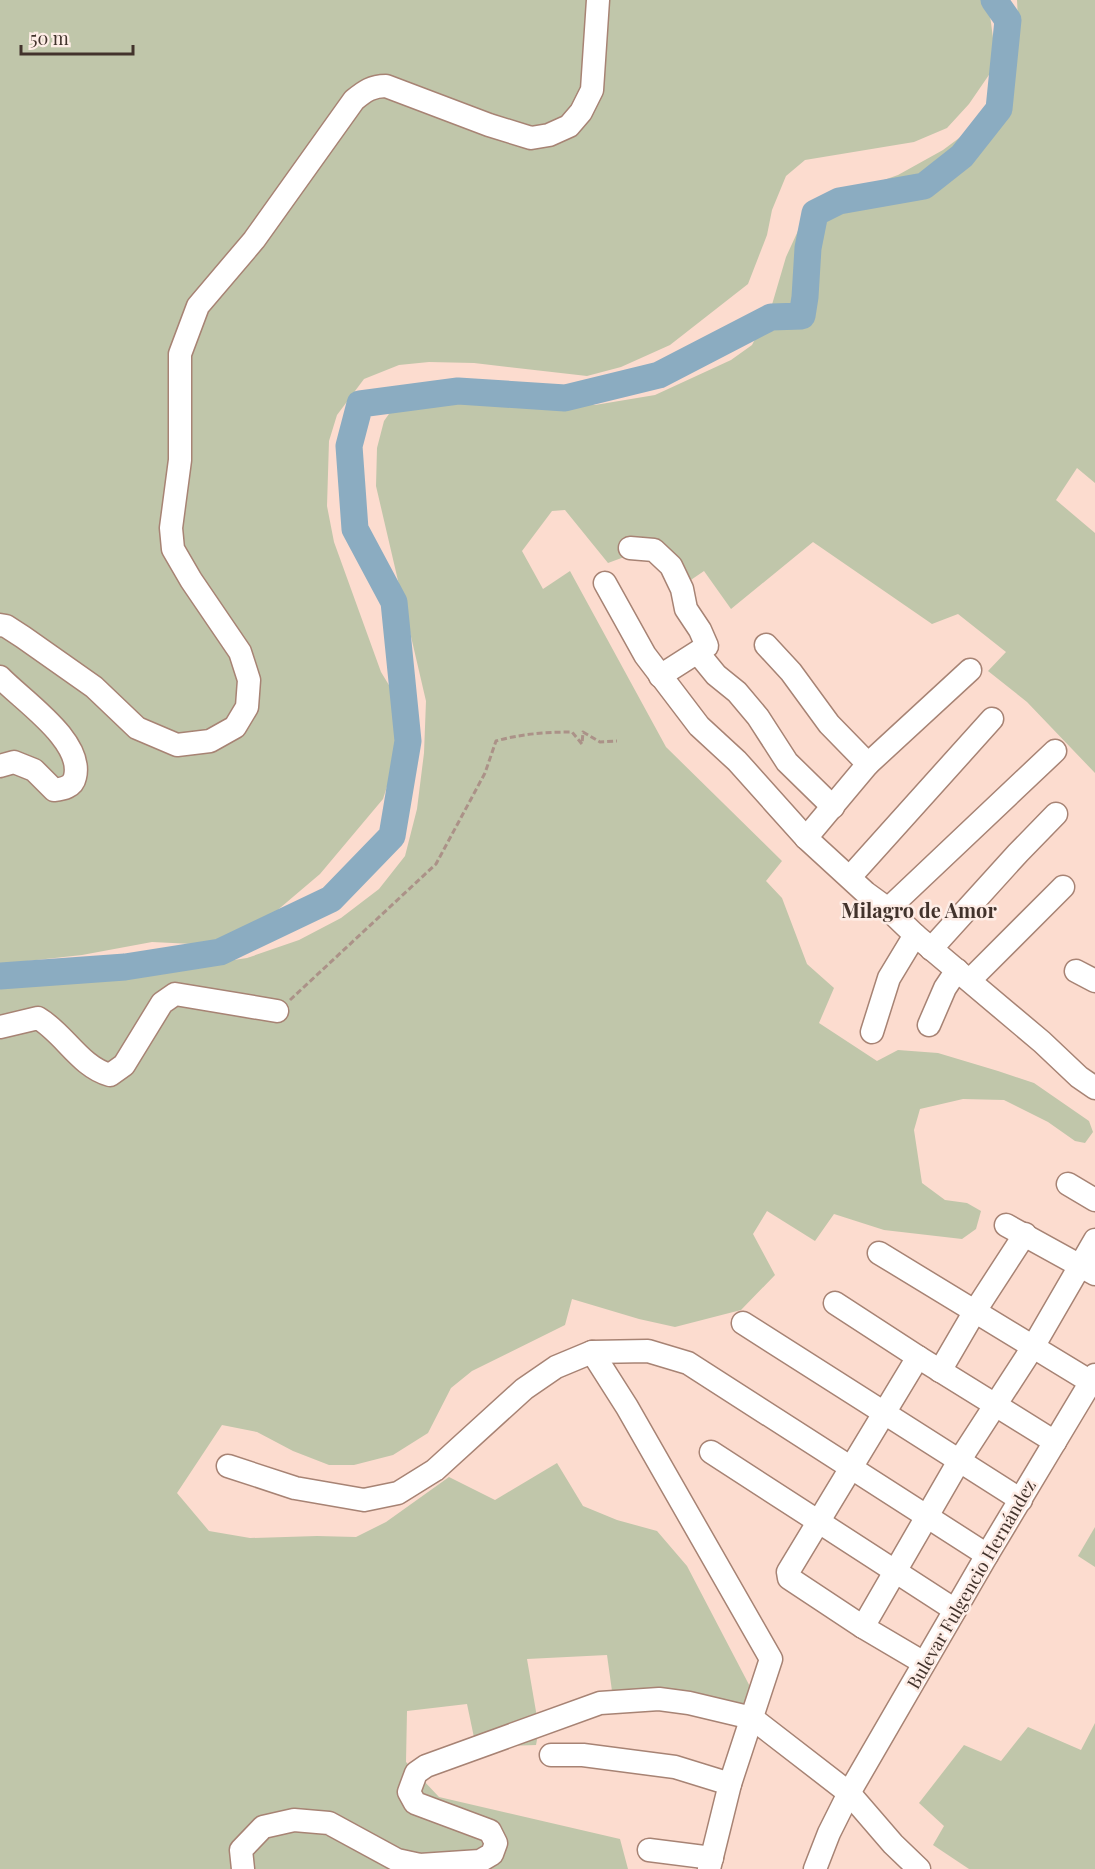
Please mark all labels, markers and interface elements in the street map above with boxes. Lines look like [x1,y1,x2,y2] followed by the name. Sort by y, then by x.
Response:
[21,18,134,56] scale bar
[30,26,69,50] text: 50 m
[841,896,997,923] district label: Milagro de Amor
[901,1475,1041,1693] street label: Bulevar Fulgencio Hernández

